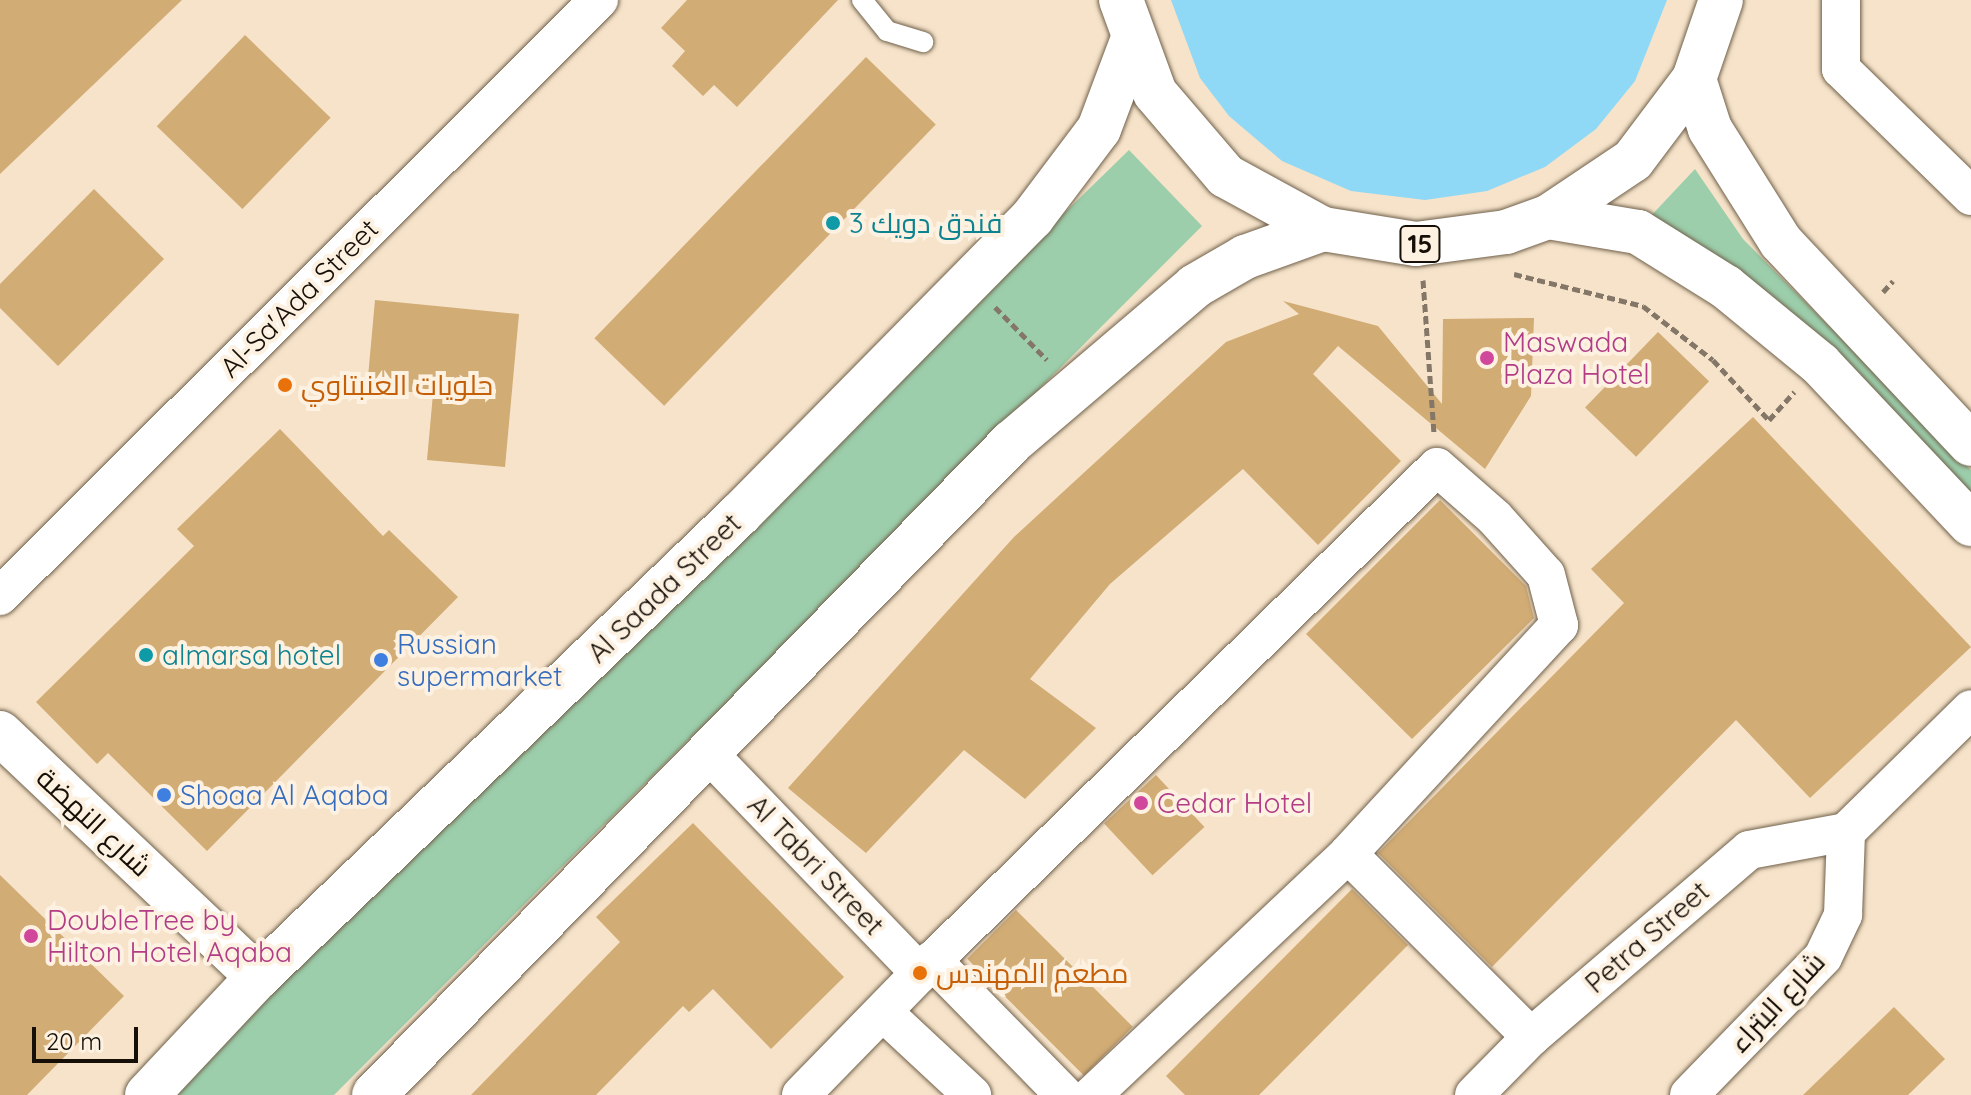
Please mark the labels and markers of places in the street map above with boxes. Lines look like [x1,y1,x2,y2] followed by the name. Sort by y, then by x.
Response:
[849,206,1002,240] place label: فندق دويك 3
[824,214,842,232] marker: فندق دويك 3
[1503,325,1650,391] place label: Maswada Plaza Hotel
[1478,349,1496,367] marker: Maswada Plaza Hotel
[301,368,493,402] place label: حلويات العنبتاوي
[276,376,294,394] marker: حلويات العنبتاوي
[397,627,563,693] place label: Russian supermarket
[162,638,341,672] place label: almarsa hotel
[137,646,155,664] marker: almarsa hotel
[372,651,390,669] marker: Russian supermarket
[180,778,389,812] place label: Shoaa Al Aqaba
[155,786,173,804] marker: Shoaa Al Aqaba
[1157,786,1312,820] place label: Cedar Hotel
[1132,794,1150,812] marker: Cedar Hotel
[47,903,292,969] place label: DoubleTree by Hilton Hotel Aqaba
[22,927,40,945] marker: DoubleTree by Hilton Hotel Aqaba
[936,956,1129,990] place label: مطعم المهندس
[911,964,929,982] marker: مطعم المهندس

